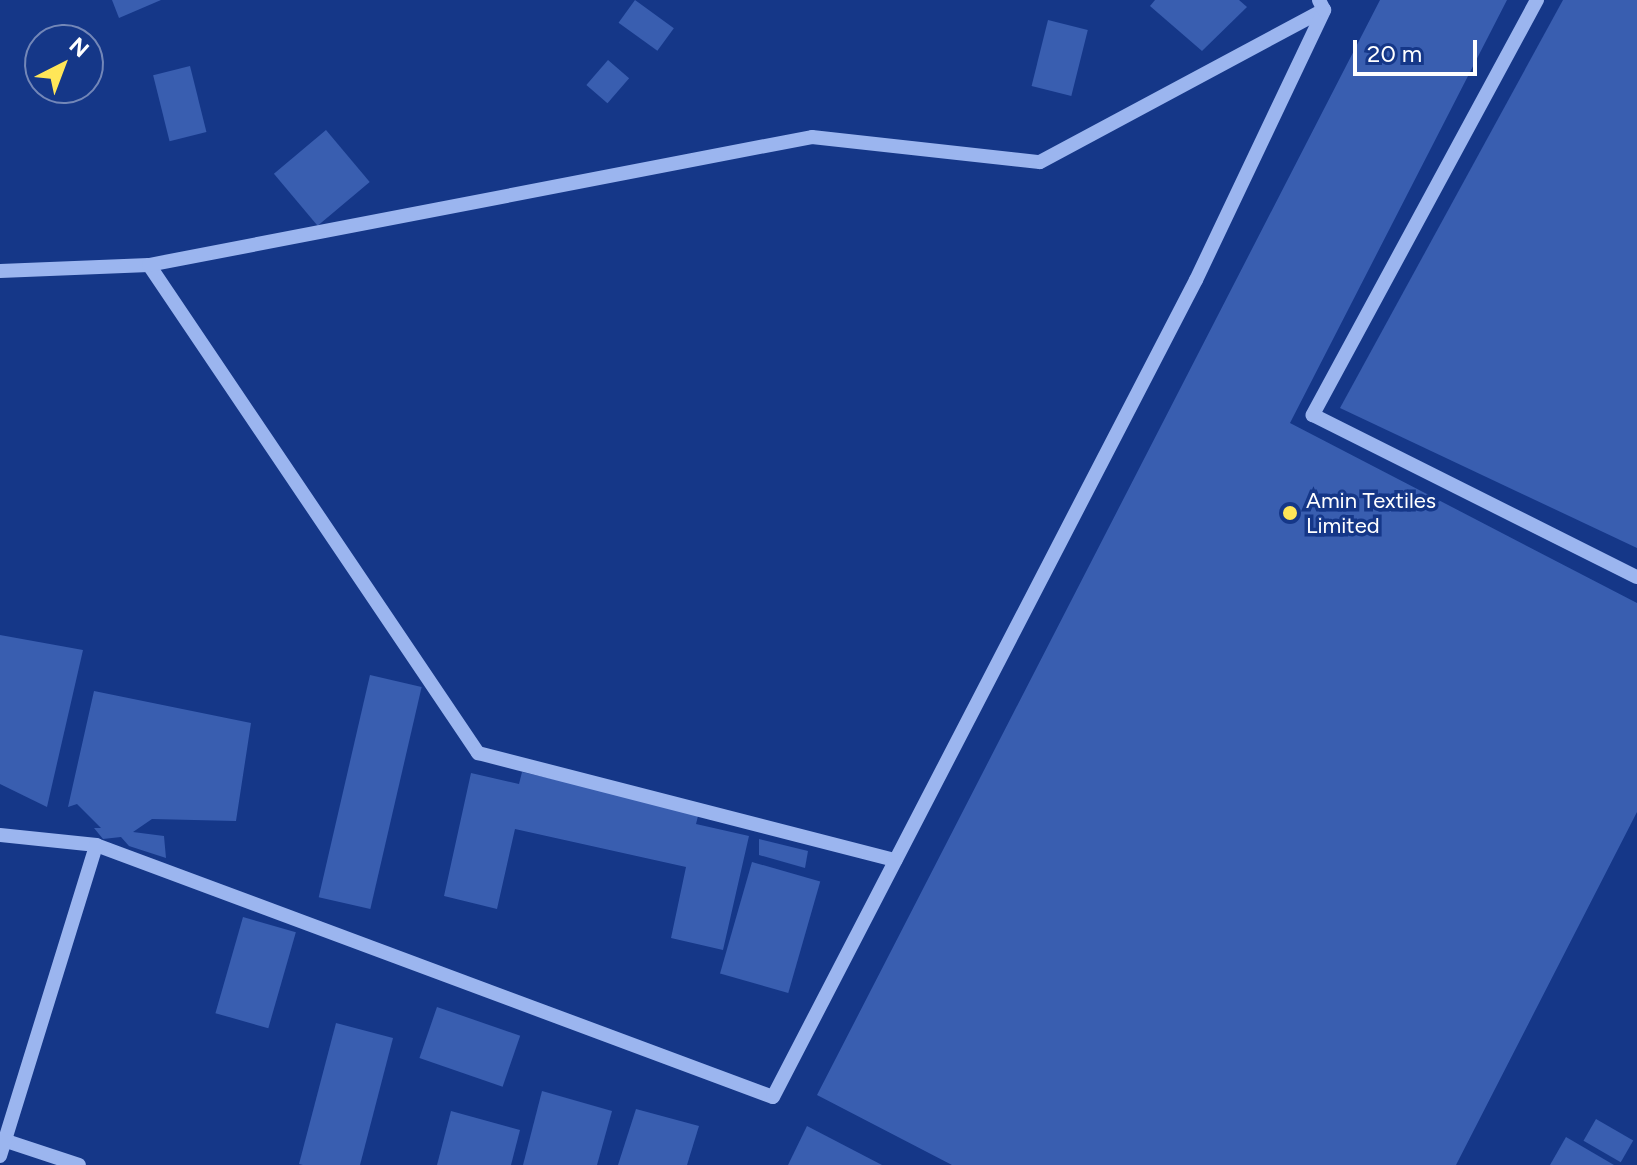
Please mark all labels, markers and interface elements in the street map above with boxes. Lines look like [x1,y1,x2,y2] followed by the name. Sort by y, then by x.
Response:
[24,24,104,104] north arrow
[1357,24,1481,74] scale bar
[64,32,94,63] text: N
[1367,39,1422,68] text: 20 m
[1306,487,1436,538] place label: Amin Textiles Limited
[1281,504,1299,522] marker: Amin Textiles Limited

